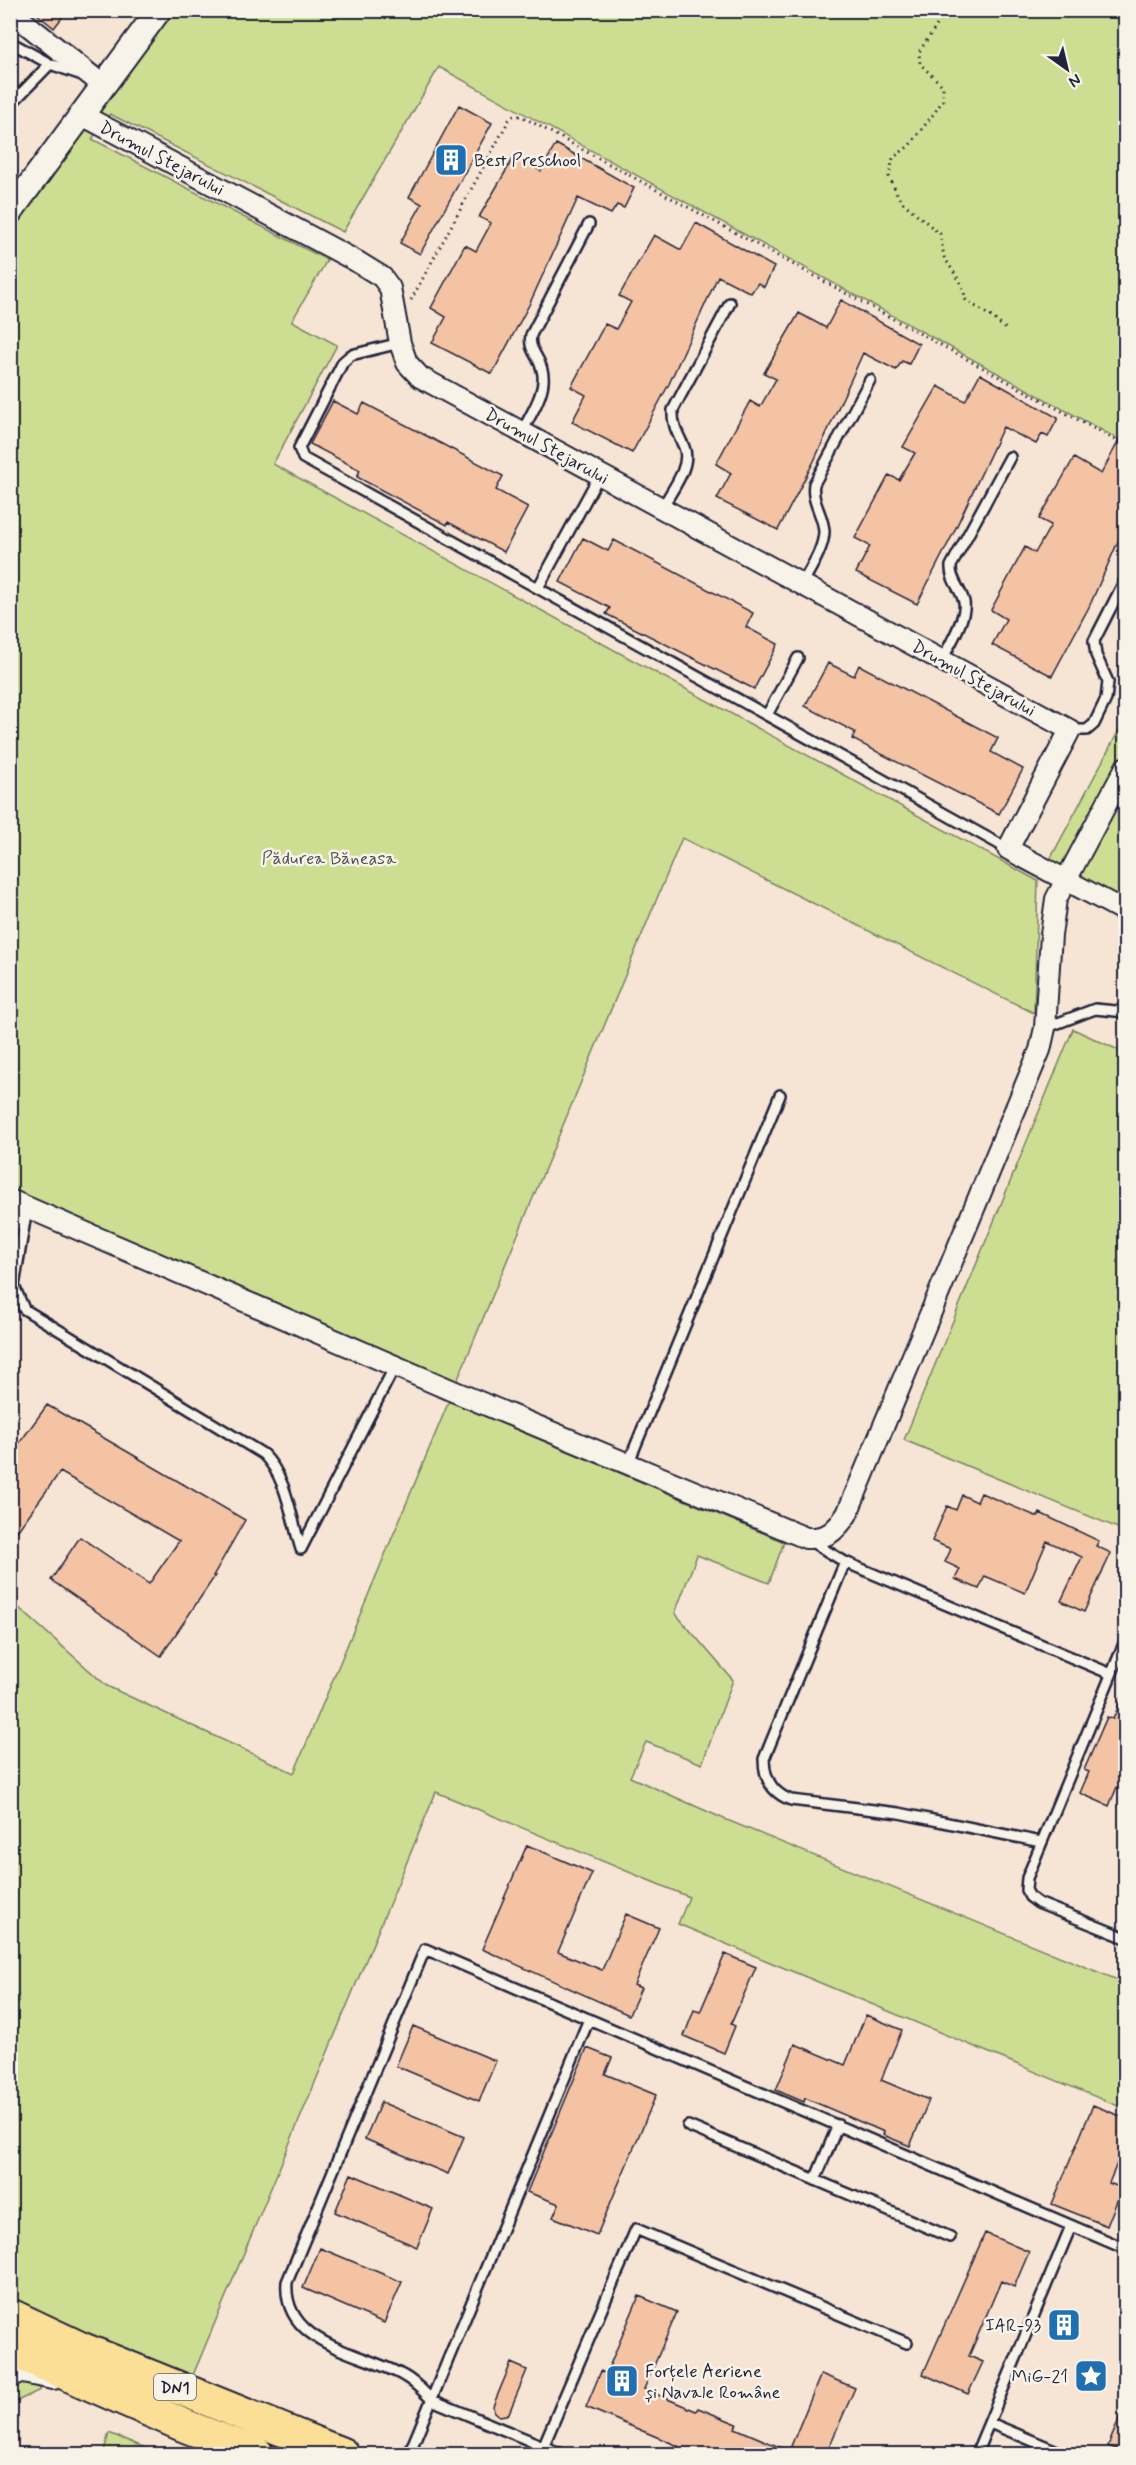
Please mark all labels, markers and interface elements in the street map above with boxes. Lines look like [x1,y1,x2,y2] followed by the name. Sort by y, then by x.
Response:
[1037,39,1097,99] north arrow
[1064,69,1085,92] text: N
[95,116,228,202] street label: Drumul Stejarului
[433,142,469,178] building icon: Best Preschool
[474,149,581,173] place label: Best Preschool
[480,403,613,491] street label: Drumul Stejarului
[907,635,1040,723] street label: Drumul Stejarului
[262,847,396,871] park label: Pădurea Băneasa
[1046,2307,1082,2343] building icon: IAR-93
[985,2314,1041,2338] place label: IAR-93
[1073,2358,1109,2394] place icon: MiG-21
[645,2360,781,2405] place label: Forțele Aeriene și Navale Române
[604,2363,640,2399] building icon: Forțele Aeriene și Navale Române
[1012,2365,1068,2389] place label: MiG-21
[154,2374,196,2400] road number: DN1

